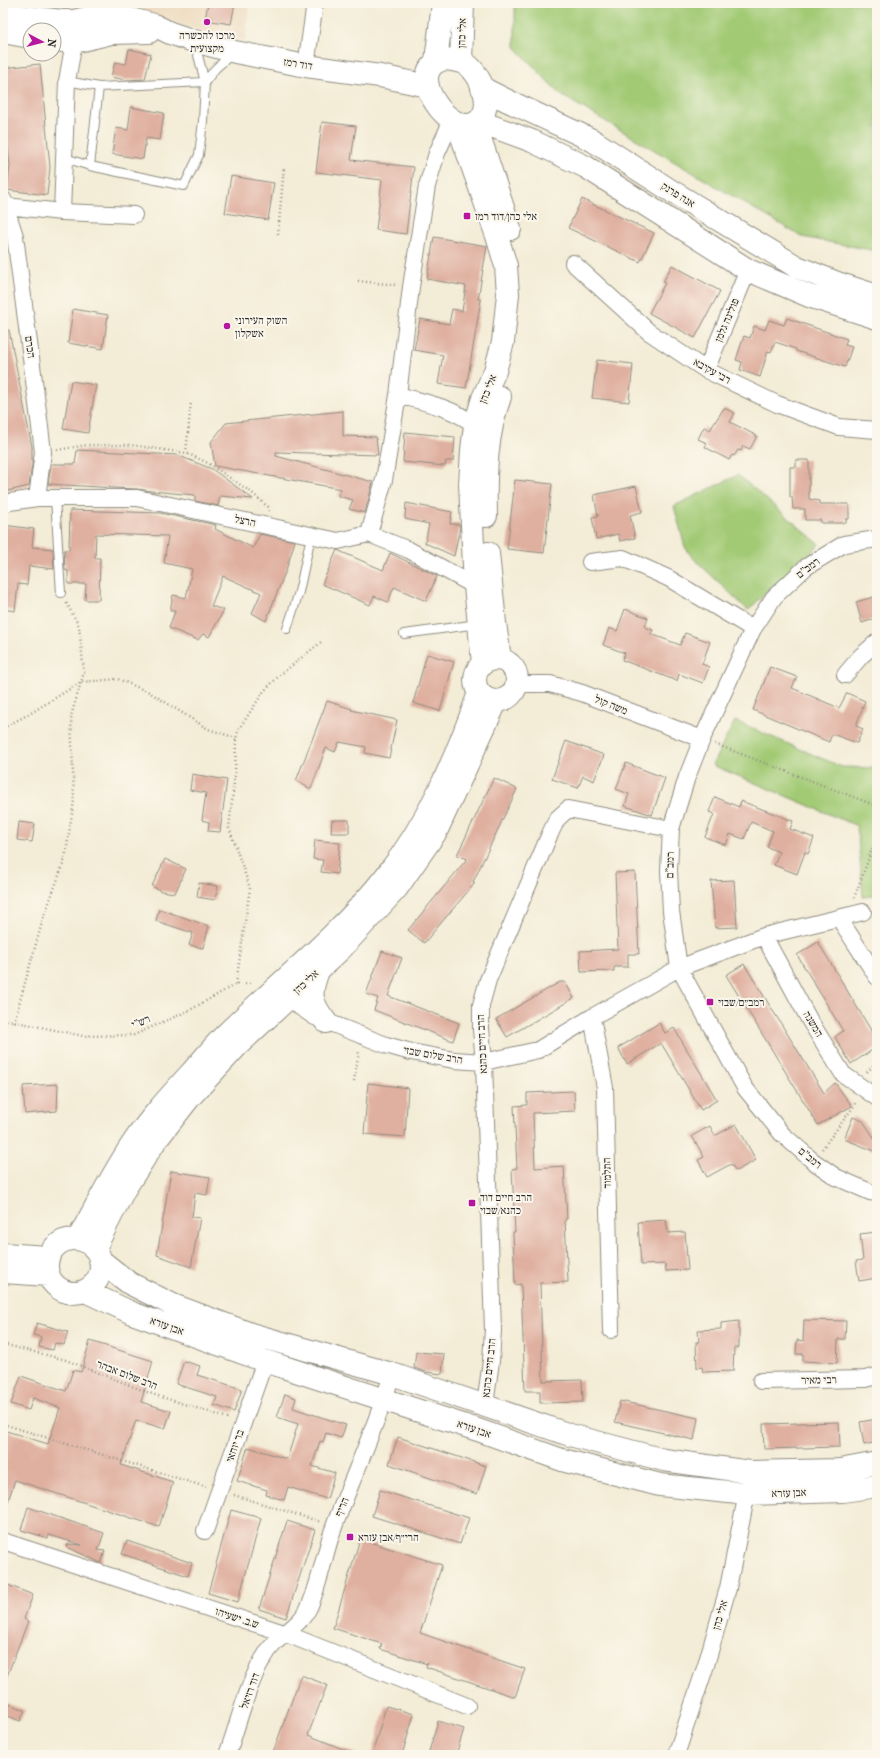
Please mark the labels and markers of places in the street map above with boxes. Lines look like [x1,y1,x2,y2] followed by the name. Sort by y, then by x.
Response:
[202,17,212,27] marker: מרכז להכשרה מקצועית
[179,29,235,55] place label: מרכז להכשרה מקצועית
[475,210,537,223] place label: אלי כהן/דוד רמז
[462,211,472,221] marker: אלי כהן/דוד רמז
[235,314,287,340] place label: השוק העירוני אשקלון
[222,321,232,331] marker: השוק העירוני אשקלון
[718,996,764,1009] place label: רמב״ם/שבזי
[705,997,715,1007] marker: רמב״ם/שבזי
[480,1191,532,1217] place label: הרב חיים דוד כהנא/שבזי
[467,1198,477,1208] marker: הרב חיים דוד כהנא/שבזי
[358,1531,419,1544] place label: הרי״ף/אבן עזרא
[345,1532,355,1542] marker: הרי״ף/אבן עזרא

